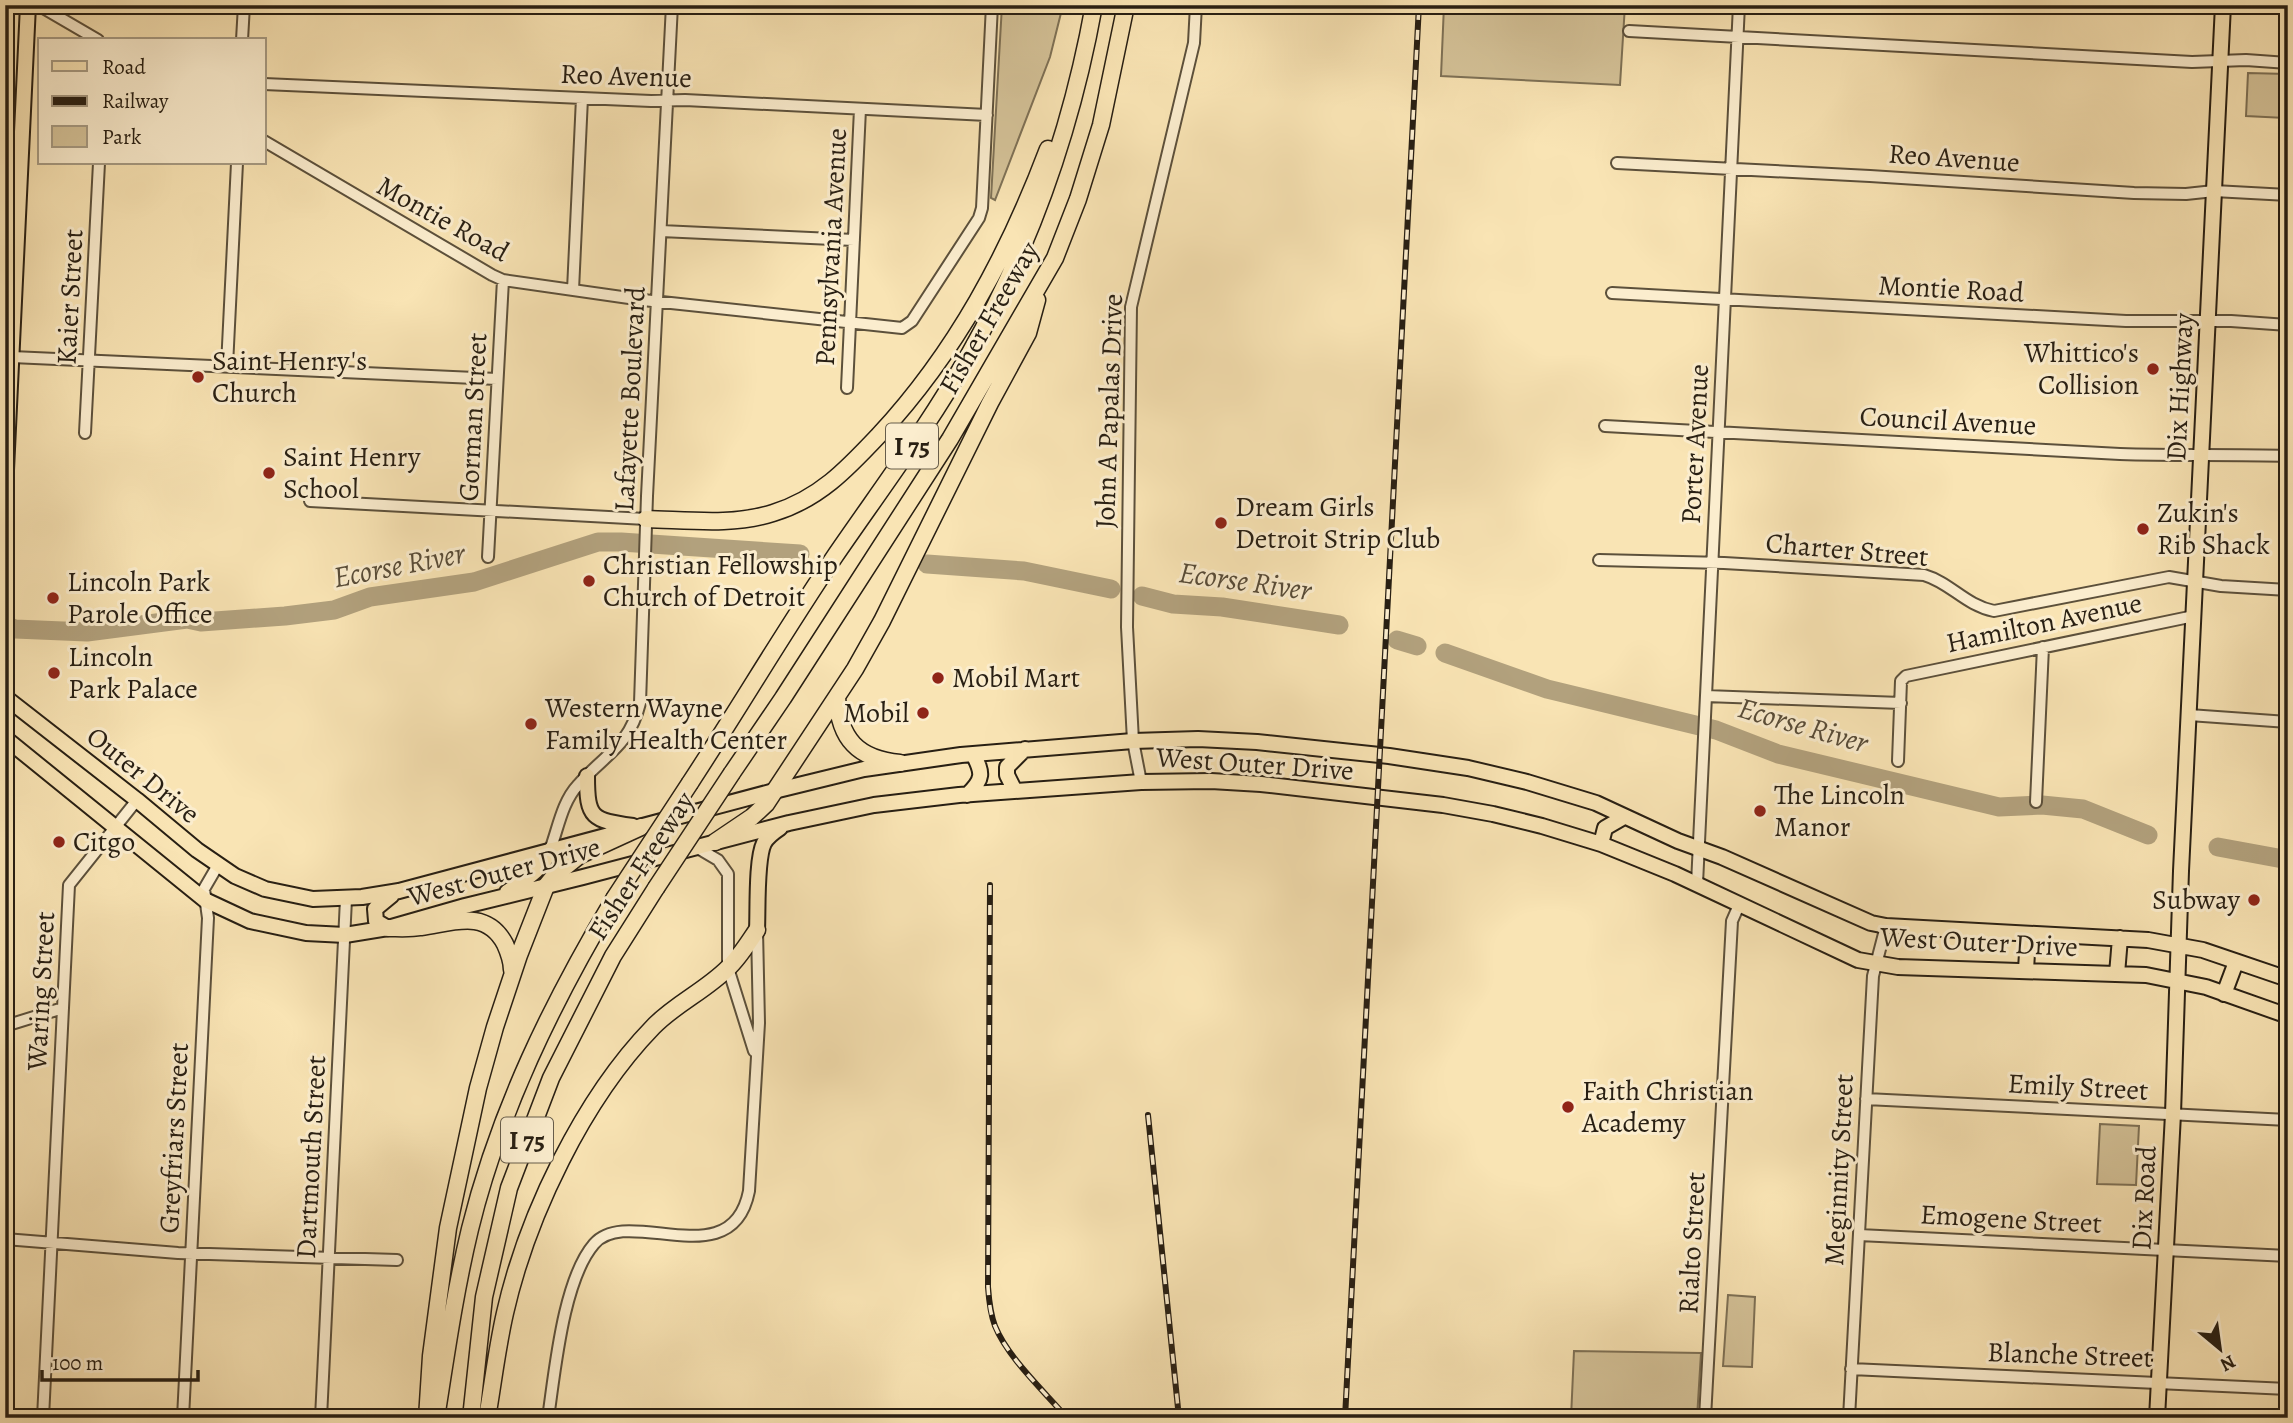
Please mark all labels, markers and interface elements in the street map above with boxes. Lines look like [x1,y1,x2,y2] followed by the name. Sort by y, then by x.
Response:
[38,38,266,164] legend
[102,53,146,81] text: Road
[560,55,692,97] street label: Reo Avenue
[102,87,169,115] text: Railway
[102,123,142,151] text: Park
[806,127,856,367] street label: Pennsylvania Avenue
[1887,134,2021,182] street label: Reo Avenue
[370,167,517,271] street label: Montie Road
[47,228,93,366] street label: Kaier Street
[930,234,1048,401] street label: Fisher Freeway
[1877,266,2026,312] street label: Montie Road
[605,285,655,513] street label: Lafayette Boulevard
[1086,293,1132,529] street label: John A Papalas Drive
[2157,312,2203,462] street label: Dix Highway
[450,332,496,502] street label: Gorman Street
[2023,334,2139,404] place label: Whittico's Collision
[212,342,367,412] place label: Saint Henry's Church
[2145,361,2161,377] marker: Whittico's Collision
[1672,363,1718,525] street label: Porter Avenue
[190,369,206,385] marker: Saint Henry's Church
[1859,397,2037,445] street label: Council Avenue
[886,424,938,468] road number: I 75
[283,438,421,508] place label: Saint Henry School
[261,465,277,481] marker: Saint Henry School
[1235,488,1440,558] place label: Dream Girls Detroit Strip Club
[2157,494,2270,564] place label: Zukin's Rib Shack
[1213,515,1229,531] marker: Dream Girls Detroit Strip Club
[2135,521,2151,537] marker: Zukin's Rib Shack
[1764,524,1930,576] street label: Charter Street
[330,532,470,597] water label: Ecorse River
[603,546,838,616] place label: Christian Fellowship Church of Detroit
[1176,552,1315,610] water label: Ecorse River
[67,563,212,633] place label: Lincoln Park Parole Office
[581,573,597,589] marker: Christian Fellowship Church of Detroit
[1943,584,2145,662] street label: Hamilton Avenue
[45,590,61,606] marker: Lincoln Park Parole Office
[68,638,198,708] place label: Lincoln Park Palace
[952,659,1080,697] place label: Mobil Mart
[46,665,62,681] marker: Lincoln Park Palace
[930,670,946,686] marker: Mobil Mart
[1733,687,1874,763] water label: Ecorse River
[544,689,788,759] place label: Western Wayne Family Health Center
[843,694,909,732] place label: Mobil
[915,705,931,721] marker: Mobil
[523,716,539,732] marker: Western Wayne Family Health Center
[78,718,208,832] street label: Outer Drive
[1154,738,1355,790] street label: West Outer Drive
[1774,776,1905,846] place label: The Lincoln Manor
[579,784,704,948] street label: Fisher Freeway
[1752,803,1768,819] marker: The Lincoln Manor
[73,823,135,861] place label: Citgo
[402,828,605,916] street label: West Outer Drive
[51,834,67,850] marker: Citgo
[2152,881,2241,919] place label: Subway
[2246,892,2262,908] marker: Subway
[18,910,64,1073] street label: Waring Street
[1878,918,2079,966] street label: West Outer Drive
[150,1042,198,1234] street label: Greyfriars Street
[287,1054,335,1260] street label: Dartmouth Street
[2007,1064,2149,1110] street label: Emily Street
[1581,1072,1754,1142] place label: Faith Christian Academy
[1815,1073,1863,1267] street label: Meginnity Street
[1560,1099,1576,1115] marker: Faith Christian Academy
[501,1118,553,1162] road number: I 75
[2122,1144,2166,1251] street label: Dix Road
[1669,1171,1715,1315] street label: Rialto Street
[1919,1195,2103,1243] street label: Emogene Street
[2184,1314,2254,1384] north arrow
[1987,1333,2153,1377] street label: Blanche Street
[42,1339,198,1383] scale bar
[2215,1348,2240,1378] text: N
[52,1349,103,1377] text: 100 m

